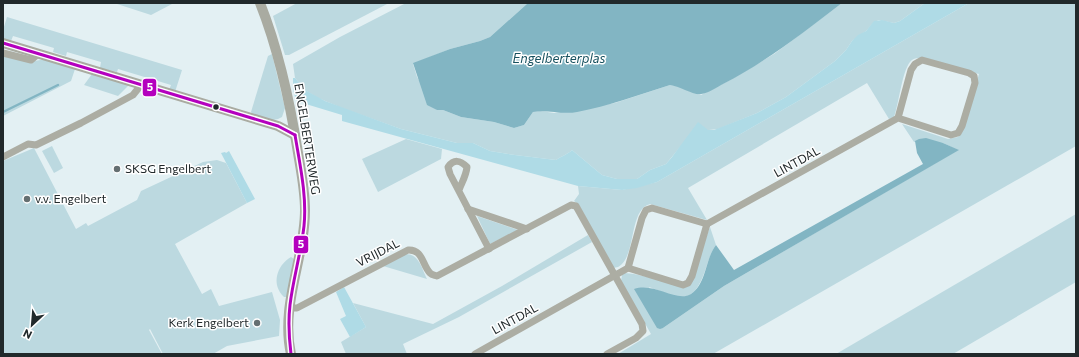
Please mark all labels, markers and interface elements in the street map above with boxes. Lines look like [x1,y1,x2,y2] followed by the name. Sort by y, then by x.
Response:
[513,50,606,66] water label: Engelberterplas
[142,78,157,97] line badge: 5
[147,80,153,93] text: 5
[292,82,324,195] street label: ENGELBERTERWEG
[211,102,221,112] unlabelled marker
[771,143,822,180] street label: LINTDAL
[125,161,211,175] place label: SKSG Engelbert
[112,164,122,174] marker: SKSG Engelbert
[35,191,107,205] place label: v.v. Engelbert
[22,194,32,204] marker: v.v. Engelbert
[293,235,309,254] line badge: 5
[354,235,402,270] street label: VRIJDAL
[298,237,304,250] text: 5
[489,300,540,337] street label: LINTDAL
[12,305,52,345] north arrow
[169,315,249,329] place label: Kerk Engelbert
[252,318,262,328] marker: Kerk Engelbert
[21,327,34,342] text: N

